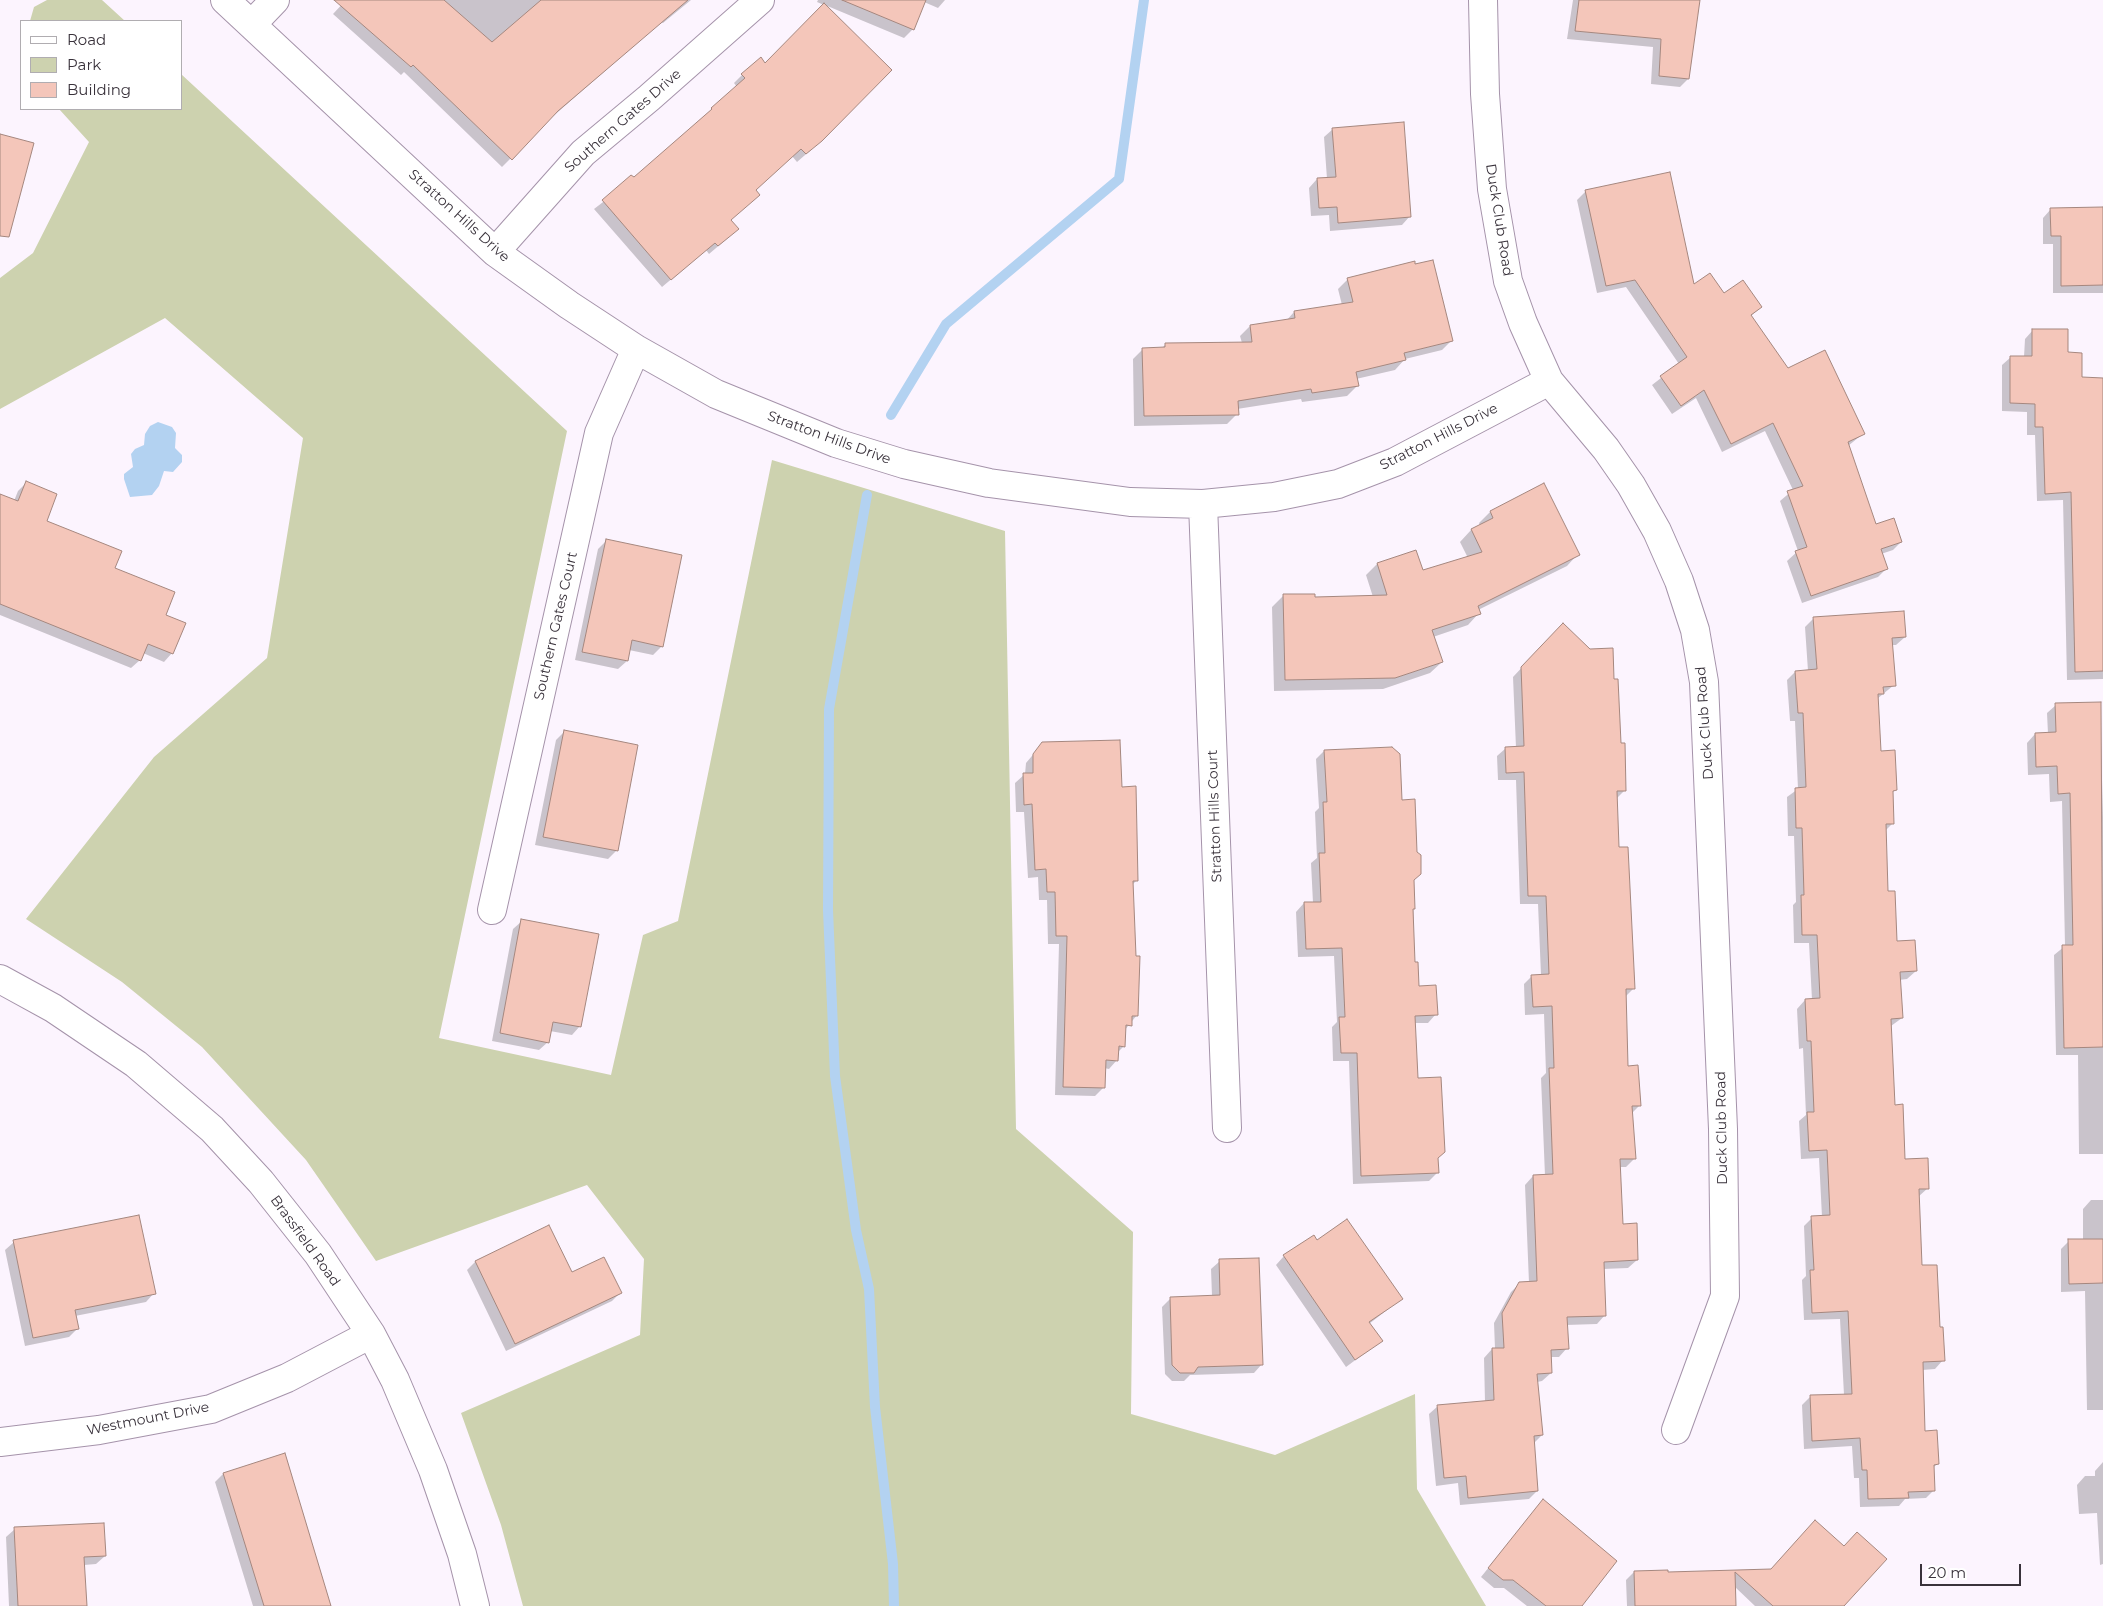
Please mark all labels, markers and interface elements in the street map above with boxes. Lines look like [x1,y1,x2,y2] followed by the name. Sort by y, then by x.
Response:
[20,20,182,110] legend
[67,30,106,49] text: Road
[67,55,101,74] text: Park
[561,66,685,176] street label: Southern Gates Drive
[67,80,131,99] text: Building
[1482,163,1516,277] street label: Duck Club Road
[405,166,513,266] street label: Stratton Hills Drive
[1377,400,1501,474] street label: Stratton Hills Drive
[765,408,893,468] street label: Stratton Hills Drive
[531,550,581,702] street label: Southern Gates Court
[1693,666,1717,780] street label: Duck Club Road
[1204,749,1226,883] street label: Stratton Hills Court
[1713,1071,1731,1185] street label: Duck Club Road
[266,1192,344,1290] street label: Brassfield Road
[85,1399,211,1439] street label: Westmount Drive
[1923,1554,2024,1586] scale bar
[1928,1563,1966,1582] text: 20 m

